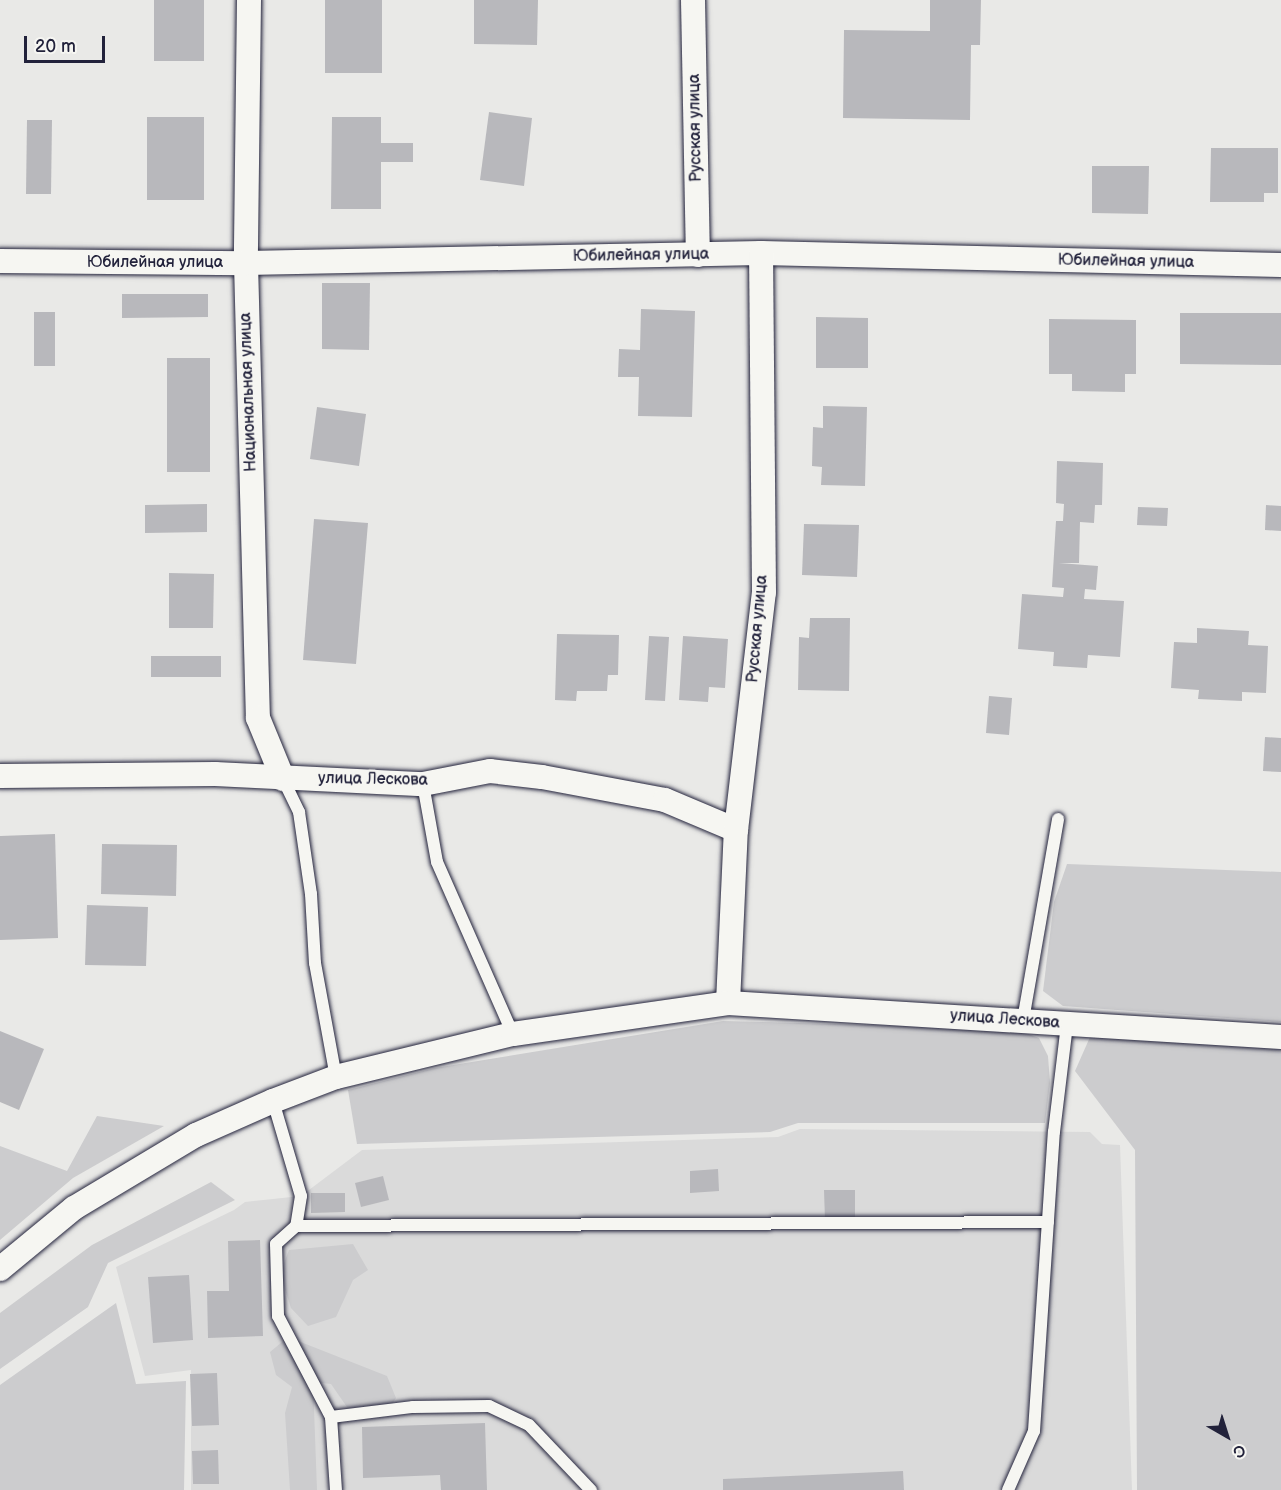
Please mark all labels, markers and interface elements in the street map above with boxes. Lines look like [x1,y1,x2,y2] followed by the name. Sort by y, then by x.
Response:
[27,24,108,62] scale bar
[35,36,76,57] text: 20 m
[685,74,707,182] street label: Русская улица
[573,245,709,267] street label: Юбилейная улица
[1058,251,1194,273] street label: Юбилейная улица
[87,253,223,273] street label: Юбилейная улица
[237,312,261,472] street label: Национальная улица
[744,574,772,684] street label: Русская улица
[318,769,428,791] street label: улица Лескова
[949,1007,1061,1033] street label: улица Лескова
[1197,1406,1257,1466] north arrow
[1228,1439,1249,1461] text: С

